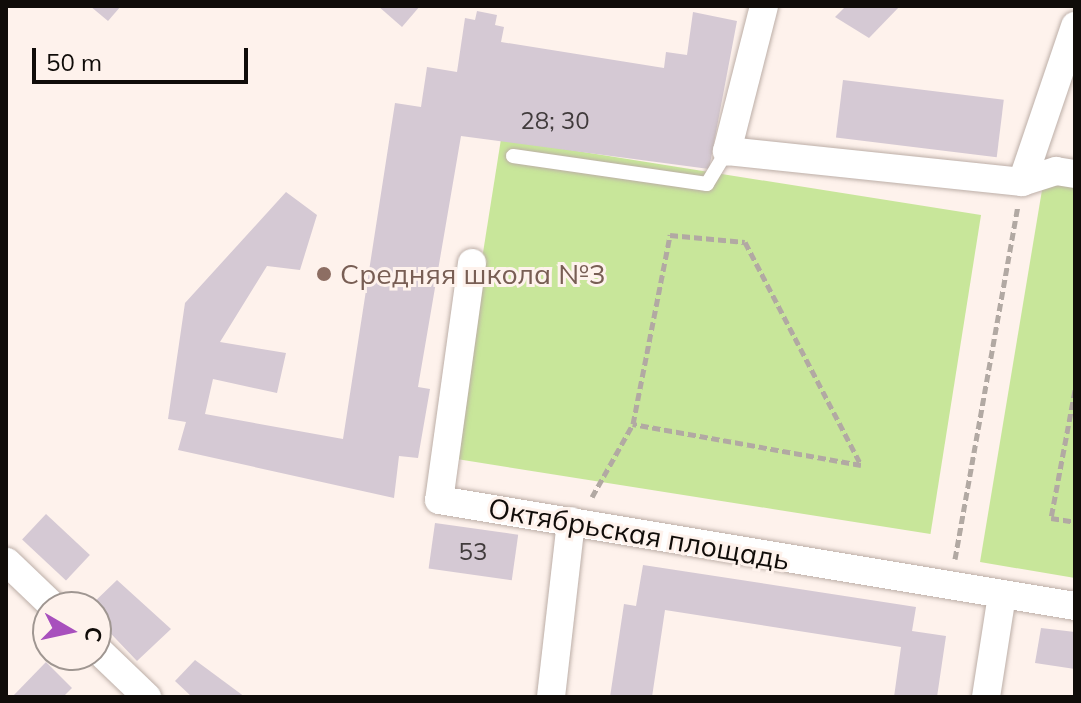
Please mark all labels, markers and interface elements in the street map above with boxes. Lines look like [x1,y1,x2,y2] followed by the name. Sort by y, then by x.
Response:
[36,32,252,82] scale bar
[46,47,102,77] text: 50 m
[520,107,590,135] house number: 28; 30
[340,257,606,291] place label: Средняя школа №3
[315,265,333,283] marker: Средняя школа №3
[486,491,792,577] street label: Октябрьская площадь
[459,538,487,566] house number: 53
[32,591,112,671] north arrow
[79,625,109,644] text: С

